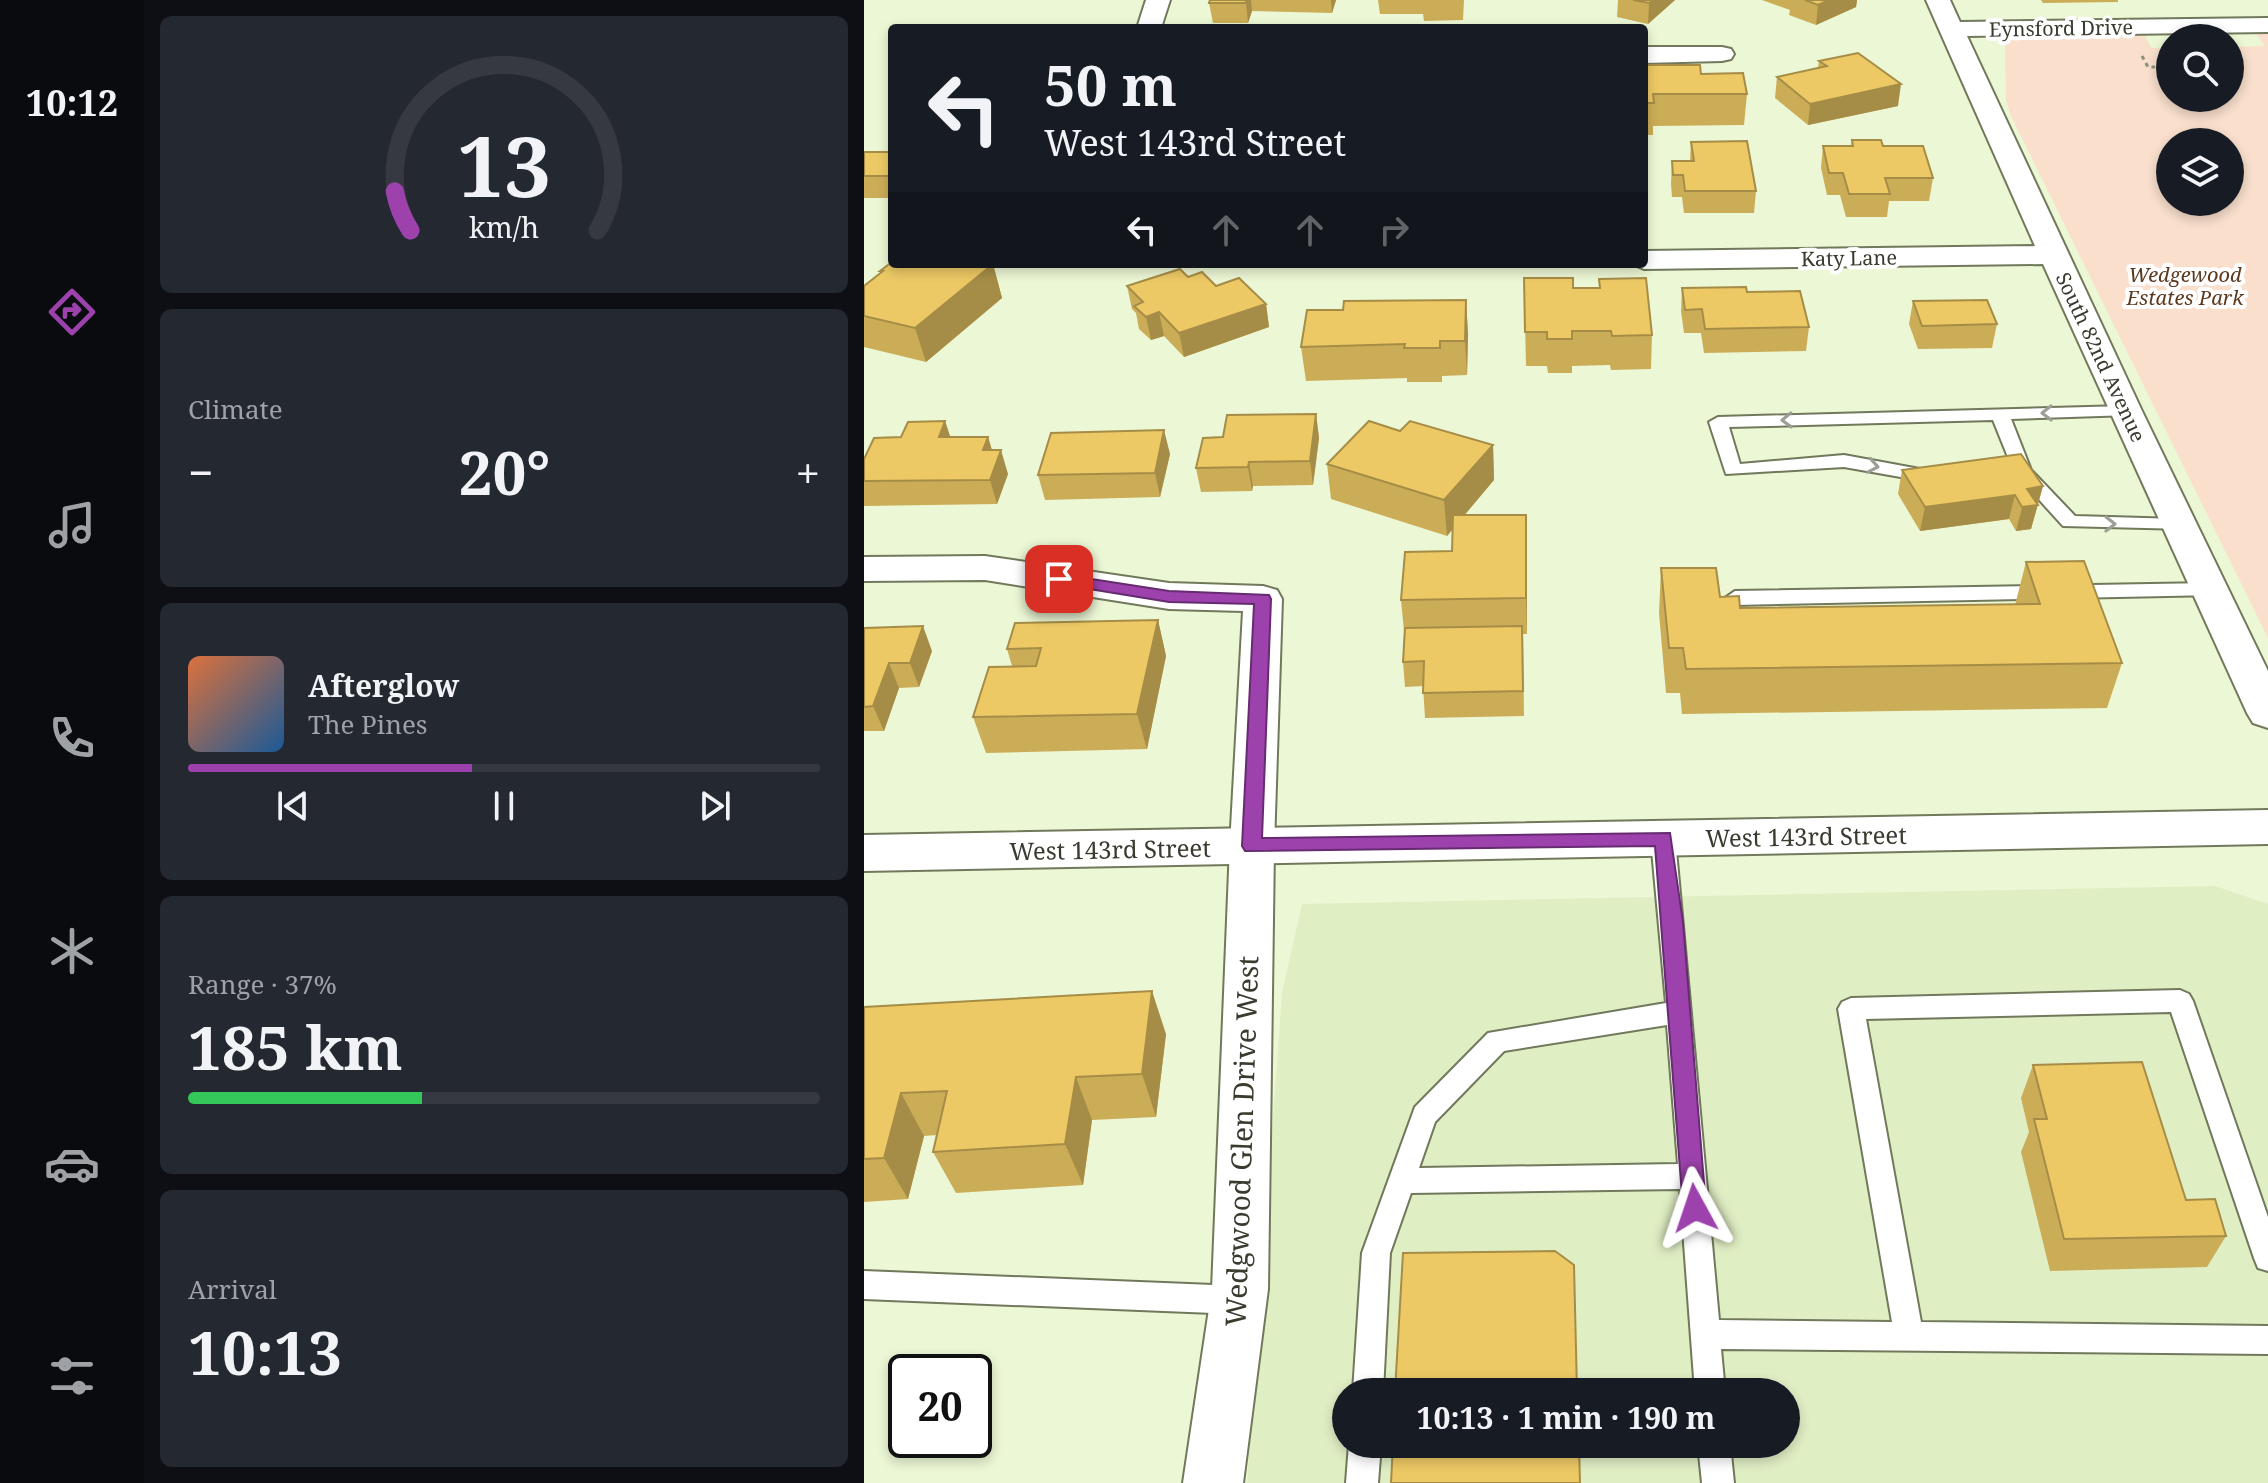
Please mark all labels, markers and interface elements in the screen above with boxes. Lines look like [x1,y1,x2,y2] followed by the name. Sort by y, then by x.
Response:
[1989,13,2133,43] street label: Eynsford Drive
[2156,24,2244,216] map controls
[2156,24,2244,112] button: search
[1044,46,1177,122] text: 50 m
[912,56,1016,160] icon: left
[26,78,118,127] text: 10:12
[457,107,551,220] text: 13
[1044,118,1346,167] text: West 143rd Street
[2156,128,2244,216] button: layers
[469,207,539,246] text: km/h
[1120,208,1164,252] icon: left
[1204,208,1248,252] icon: ahead
[1288,208,1332,252] icon: ahead
[1372,208,1416,252] icon: right
[1801,244,1897,272] street label: Katy Lane
[2125,261,2244,311] park label: Wedgewood Estates Park
[2050,268,2152,446] street label: South 82nd Avenue
[44,284,100,340] icon: directions
[188,391,283,427] text: Climate
[2040,404,2053,421] one-way arrow
[1780,412,1793,429] one-way arrow
[459,431,550,513] text: 20°
[188,442,213,502] text: −
[795,442,820,502] text: +
[1866,457,1880,474] one-way arrow
[44,497,100,553] icon: music
[2104,515,2117,532] one-way arrow
[1025,545,1093,613] pin
[1037,557,1081,601] icon: arrive
[308,665,459,706] text: Afterglow
[308,706,428,742] text: The Pines
[44,710,100,766] icon: phone
[271,784,315,828] icon: previous
[482,784,526,828] icon: pause
[693,784,737,828] icon: next
[1705,818,1907,854] street label: West 143rd Street
[1009,831,1211,867] street label: West 143rd Street
[44,923,100,979] icon: climate
[1216,955,1266,1327] street label: Wedgwood Glen Drive West
[188,966,337,1002] text: Range · 37%
[188,1006,403,1088] text: 185 km
[44,1136,100,1192] icon: car
[1653,1166,1737,1250] position arrow
[188,1271,277,1307] text: Arrival
[188,1311,342,1393] text: 10:13
[44,1348,100,1404] icon: filters
[888,1354,992,1458] speed limit sign: 20
[1417,1397,1715,1438] text: 10:13 · 1 min · 190 m

